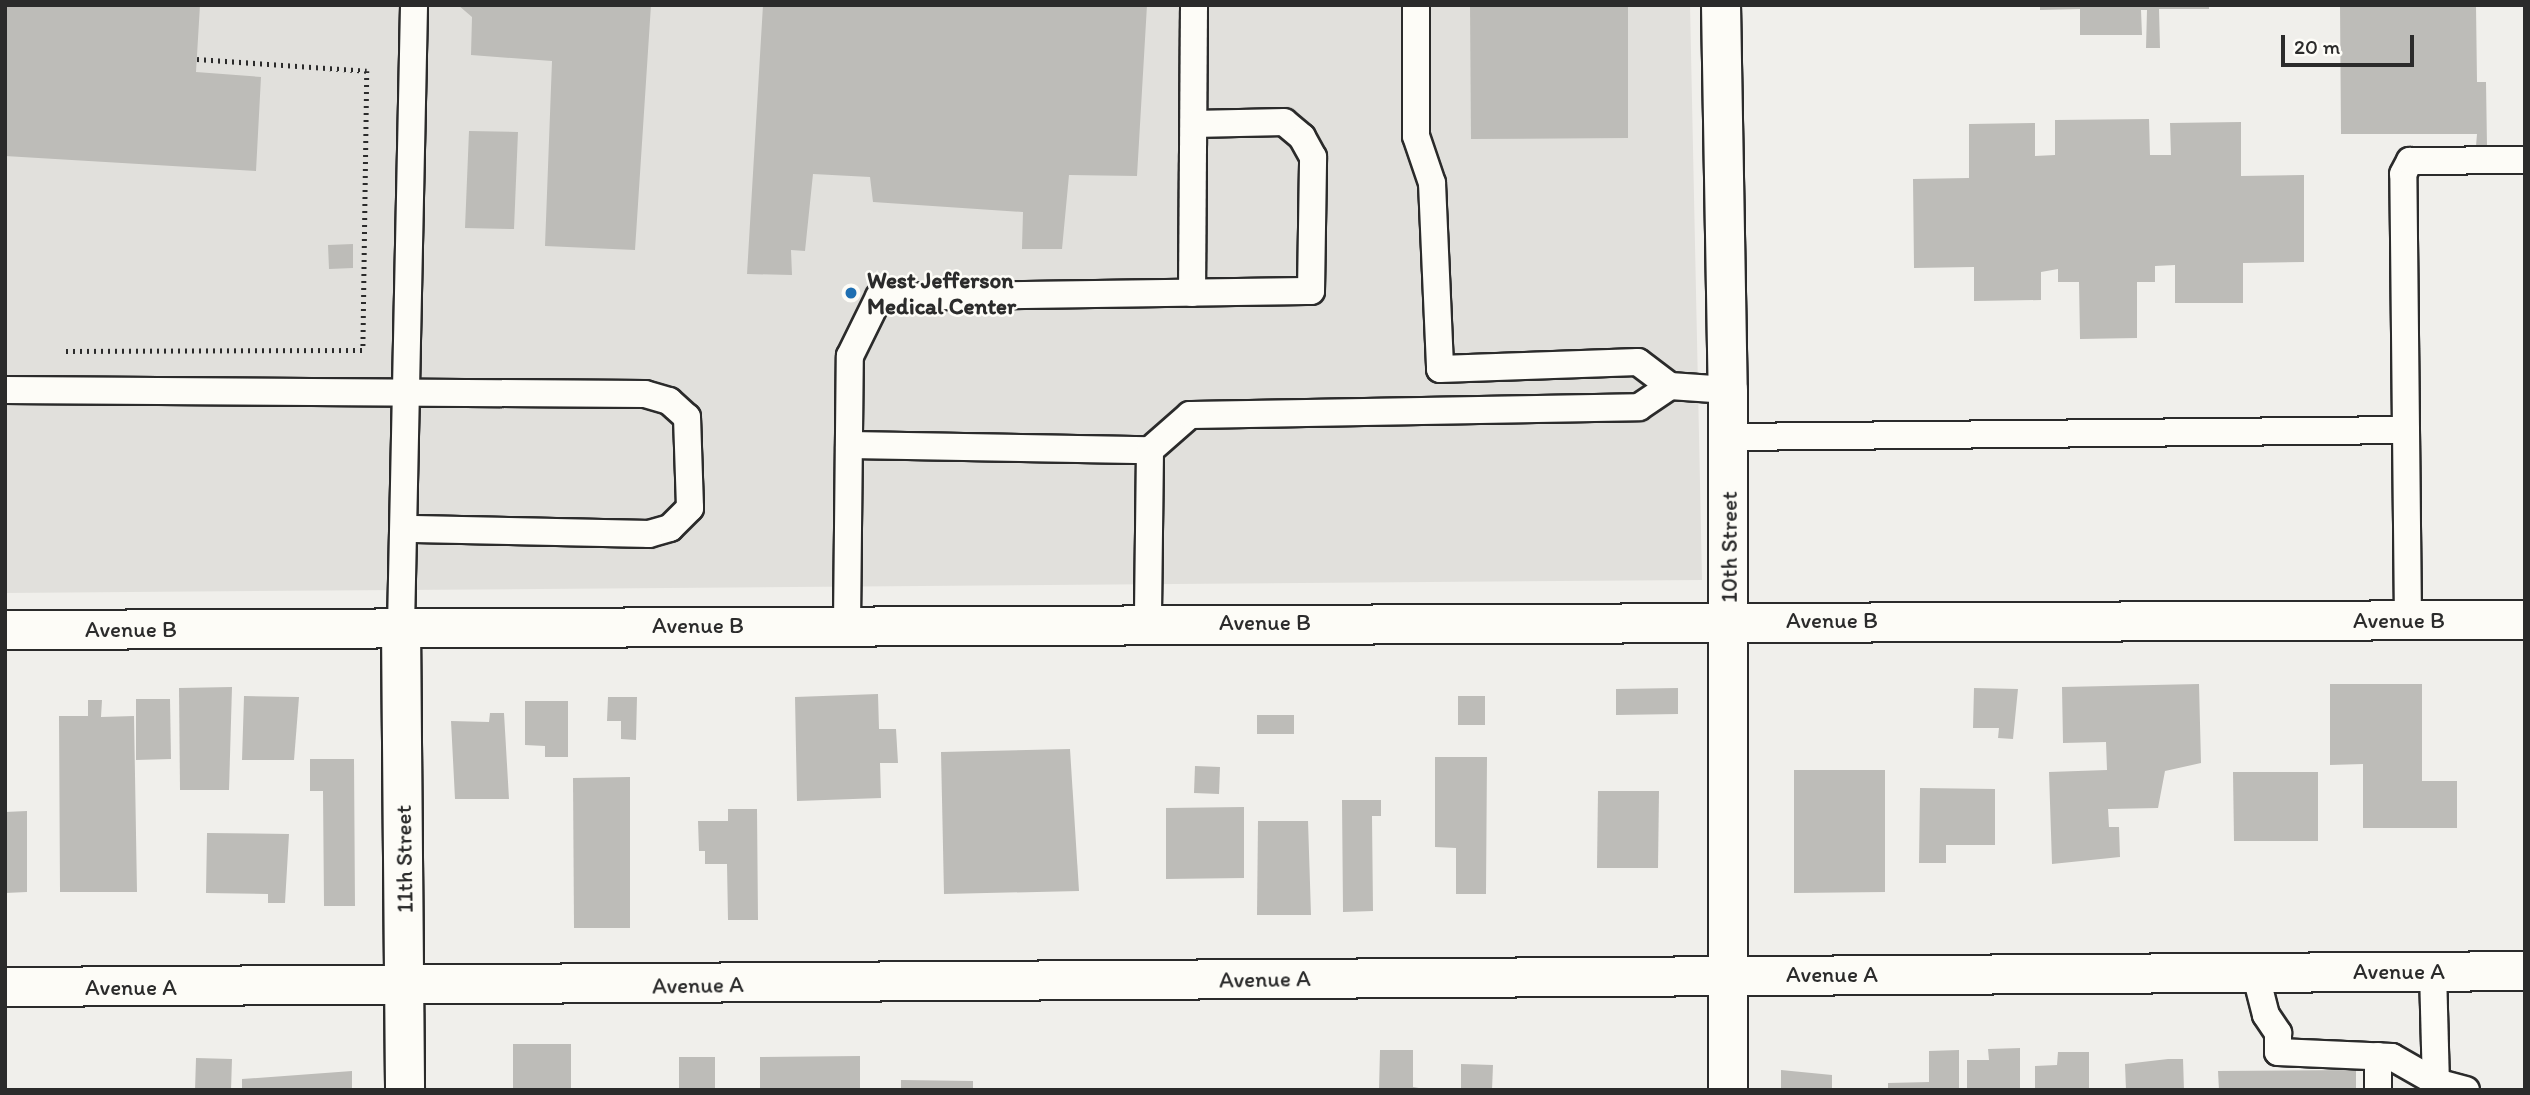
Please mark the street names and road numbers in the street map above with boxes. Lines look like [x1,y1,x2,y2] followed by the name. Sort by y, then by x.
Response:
[1715,491,1743,603] street label: 10th Street
[1786,606,1878,634] street label: Avenue B
[2353,606,2445,634] street label: Avenue B
[1219,608,1311,636] street label: Avenue B
[652,611,744,639] street label: Avenue B
[85,615,177,643] street label: Avenue B
[389,805,419,913] street label: 11th Street
[2353,957,2445,985] street label: Avenue A
[1786,960,1878,988] street label: Avenue A
[1219,964,1311,994] street label: Avenue A
[652,970,744,1000] street label: Avenue A
[85,973,177,1001] street label: Avenue A

